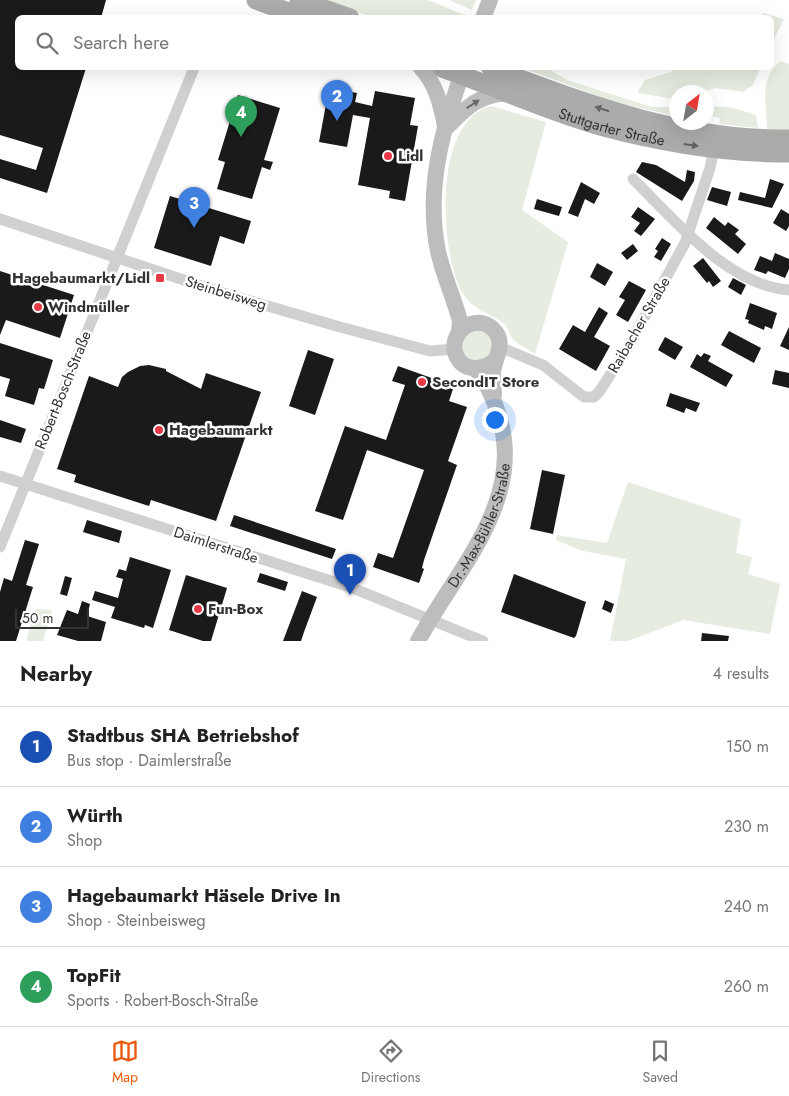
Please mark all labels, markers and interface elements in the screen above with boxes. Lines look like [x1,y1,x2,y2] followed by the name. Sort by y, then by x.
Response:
[15,15,774,70] search box
[33,29,61,57] icon: search
[73,29,169,56] text: Search here
[321,80,353,121] pin: 2
[669,85,714,130] north arrow
[225,96,257,137] pin: 4
[466,99,480,108] one-way arrow
[555,102,667,152] street label: Stuttgarter Straße
[594,104,609,112] one-way arrow
[683,141,699,149] one-way arrow
[398,145,423,167] place label: Lidl
[382,150,394,162] marker: Lidl
[178,187,210,228] pin: 3
[12,267,150,289] place label: Hagebaumarkt/Lidl
[183,270,269,316] street label: Steinbeisweg
[154,272,166,284] marker: Hagebaumarkt/Lidl
[602,272,676,377] street label: Raibacher Straße
[48,296,131,318] place label: Windmüller
[32,301,44,313] marker: Windmüller
[29,327,97,453] street label: Robert-Bosch-Straße
[432,371,540,393] place label: SecondIT Store
[416,376,428,388] marker: SecondIT Store
[482,407,508,433] your location
[169,419,273,441] place label: Hagebaumarkt
[153,424,165,436] marker: Hagebaumarkt
[442,462,516,592] street label: Dr.-Max-Bühler-Straße
[171,521,261,569] street label: Daimlerstraße
[334,554,366,595] pin: 1
[208,598,263,620] place label: Fun-Box
[192,603,204,615] marker: Fun-Box
[15,606,89,629] scale bar
[22,608,53,628] text: 50 m
[20,659,92,689] text: Nearby
[713,662,769,685] text: 4 results
[67,722,299,749] text: Stadtbus SHA Betriebshof
[32,735,40,758] text: 1
[726,735,769,758] text: 150 m
[67,749,232,772] text: Bus stop · Daimlerstraße
[67,802,123,829] text: Würth
[31,815,41,838] text: 2
[724,815,769,838] text: 230 m
[67,829,102,852] text: Shop
[67,882,341,909] text: Hagebaumarkt Häsele Drive In
[31,895,41,918] text: 3
[724,895,769,918] text: 240 m
[67,909,206,932] text: Shop · Steinbeisweg
[67,962,121,989] text: TopFit
[30,975,42,998] text: 4
[724,975,769,998] text: 260 m
[67,989,258,1012] text: Sports · Robert-Bosch-Straße
[111,1037,139,1087] tab: Map
[361,1037,420,1087] tab: Directions
[642,1037,678,1087] tab: Saved

